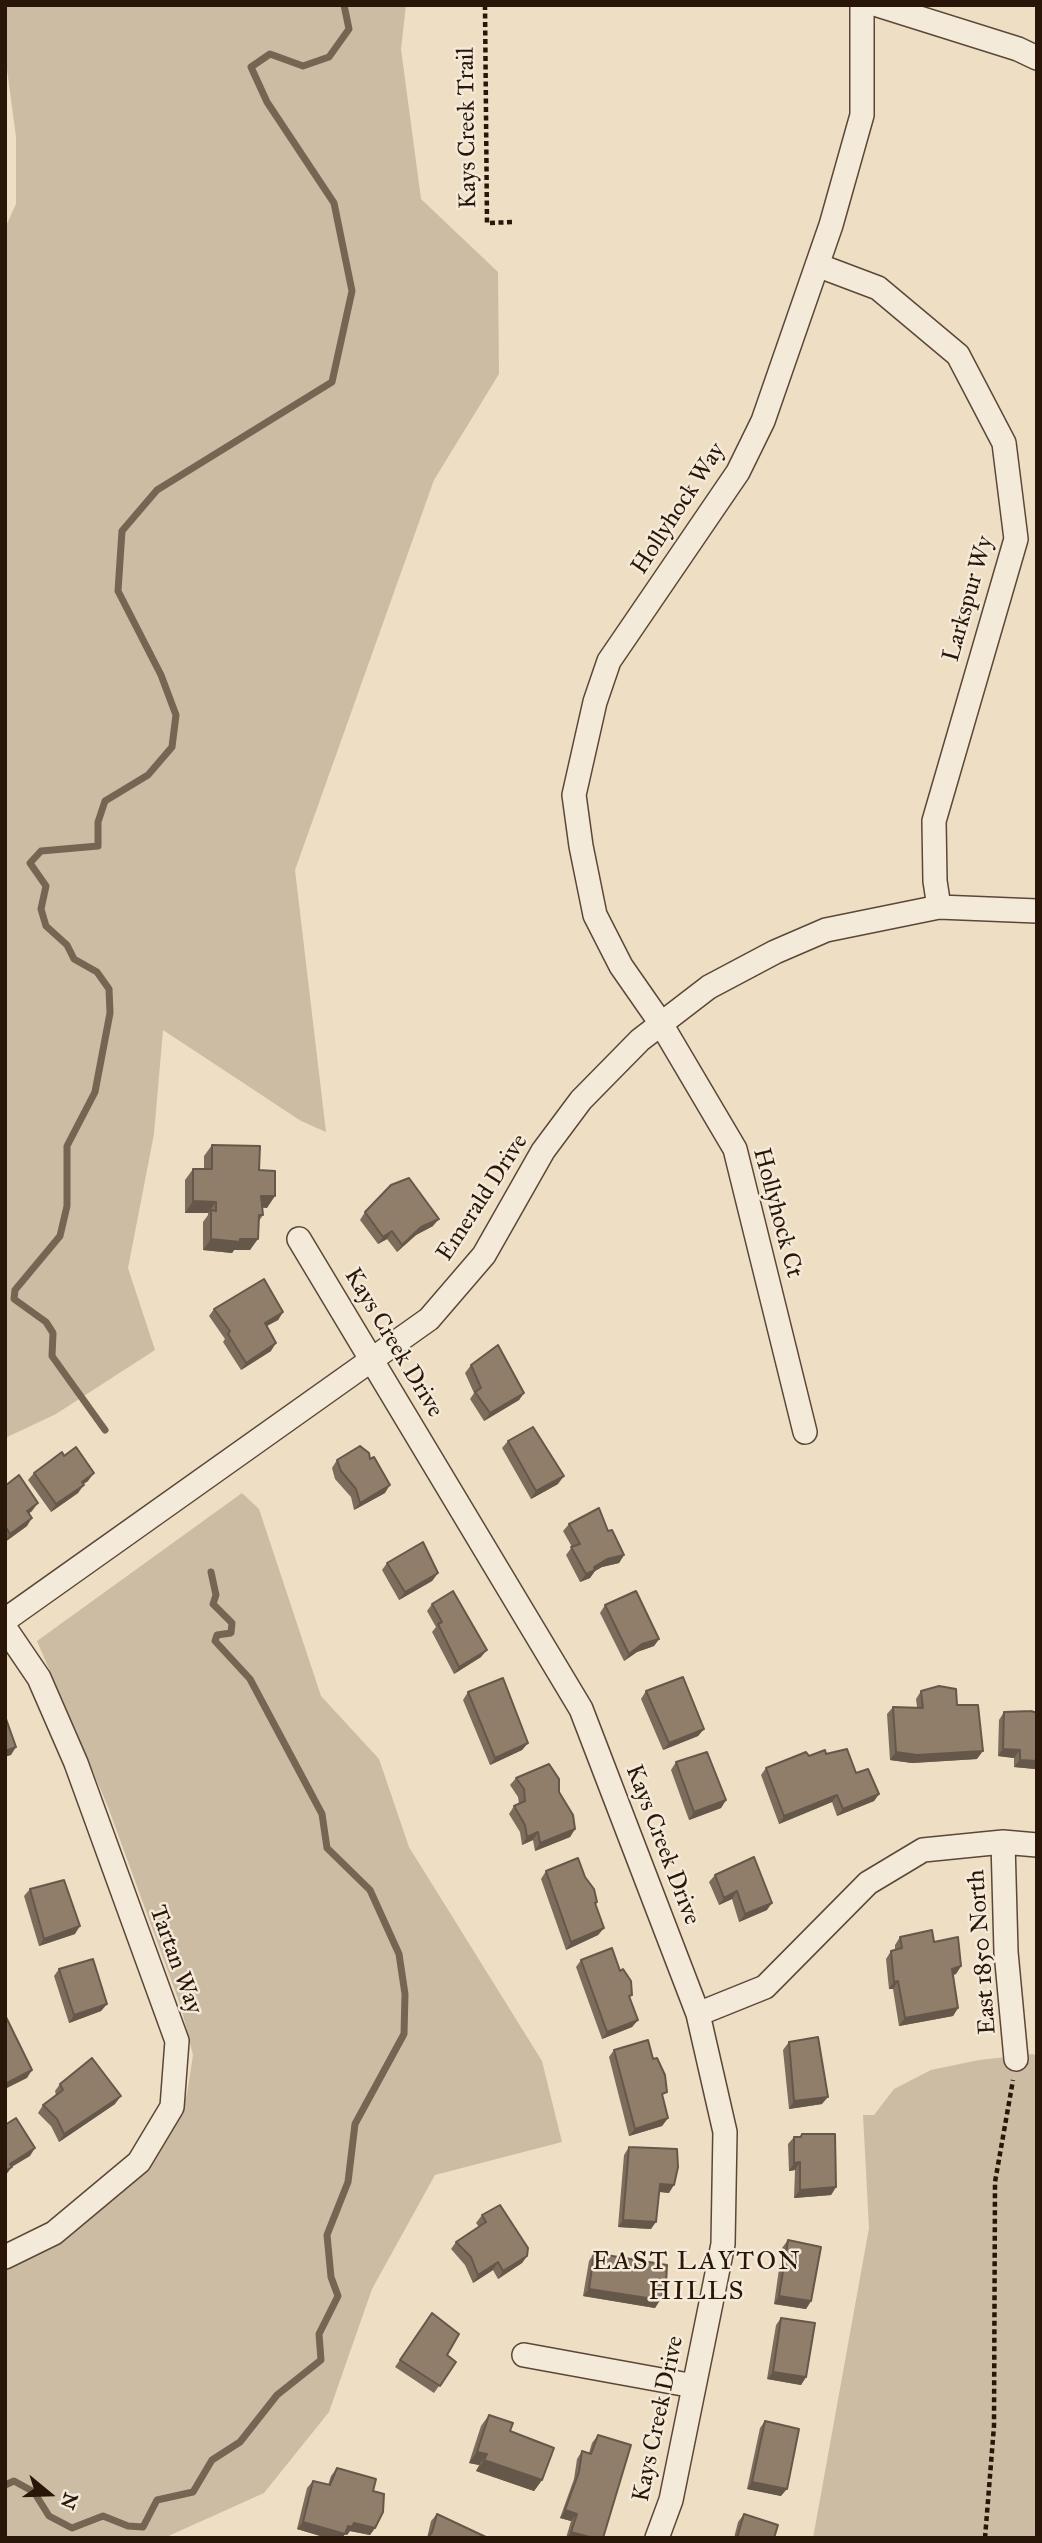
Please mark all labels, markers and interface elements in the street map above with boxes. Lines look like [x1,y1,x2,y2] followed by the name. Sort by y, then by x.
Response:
[452,47,484,209] street label: Kays Creek Trail
[626,438,732,580] street label: Hollyhock Way
[937,533,1001,665] street label: Larkspur Wy
[431,1129,535,1267] street label: Emerald Drive
[746,1145,808,1281] street label: Hollyhock Ct
[337,1263,449,1423] street label: Kays Creek Drive
[618,1761,706,1929] street label: Kays Creek Drive
[963,1869,1003,2035] street label: East 1850 North
[142,1902,208,2018] street label: Tartan Way
[594,2247,800,2308] district label: EAST LAYTON HILLS
[627,2333,691,2505] street label: Kays Creek Drive
[14,2459,84,2529] north arrow
[56,2490,83,2512] text: N

